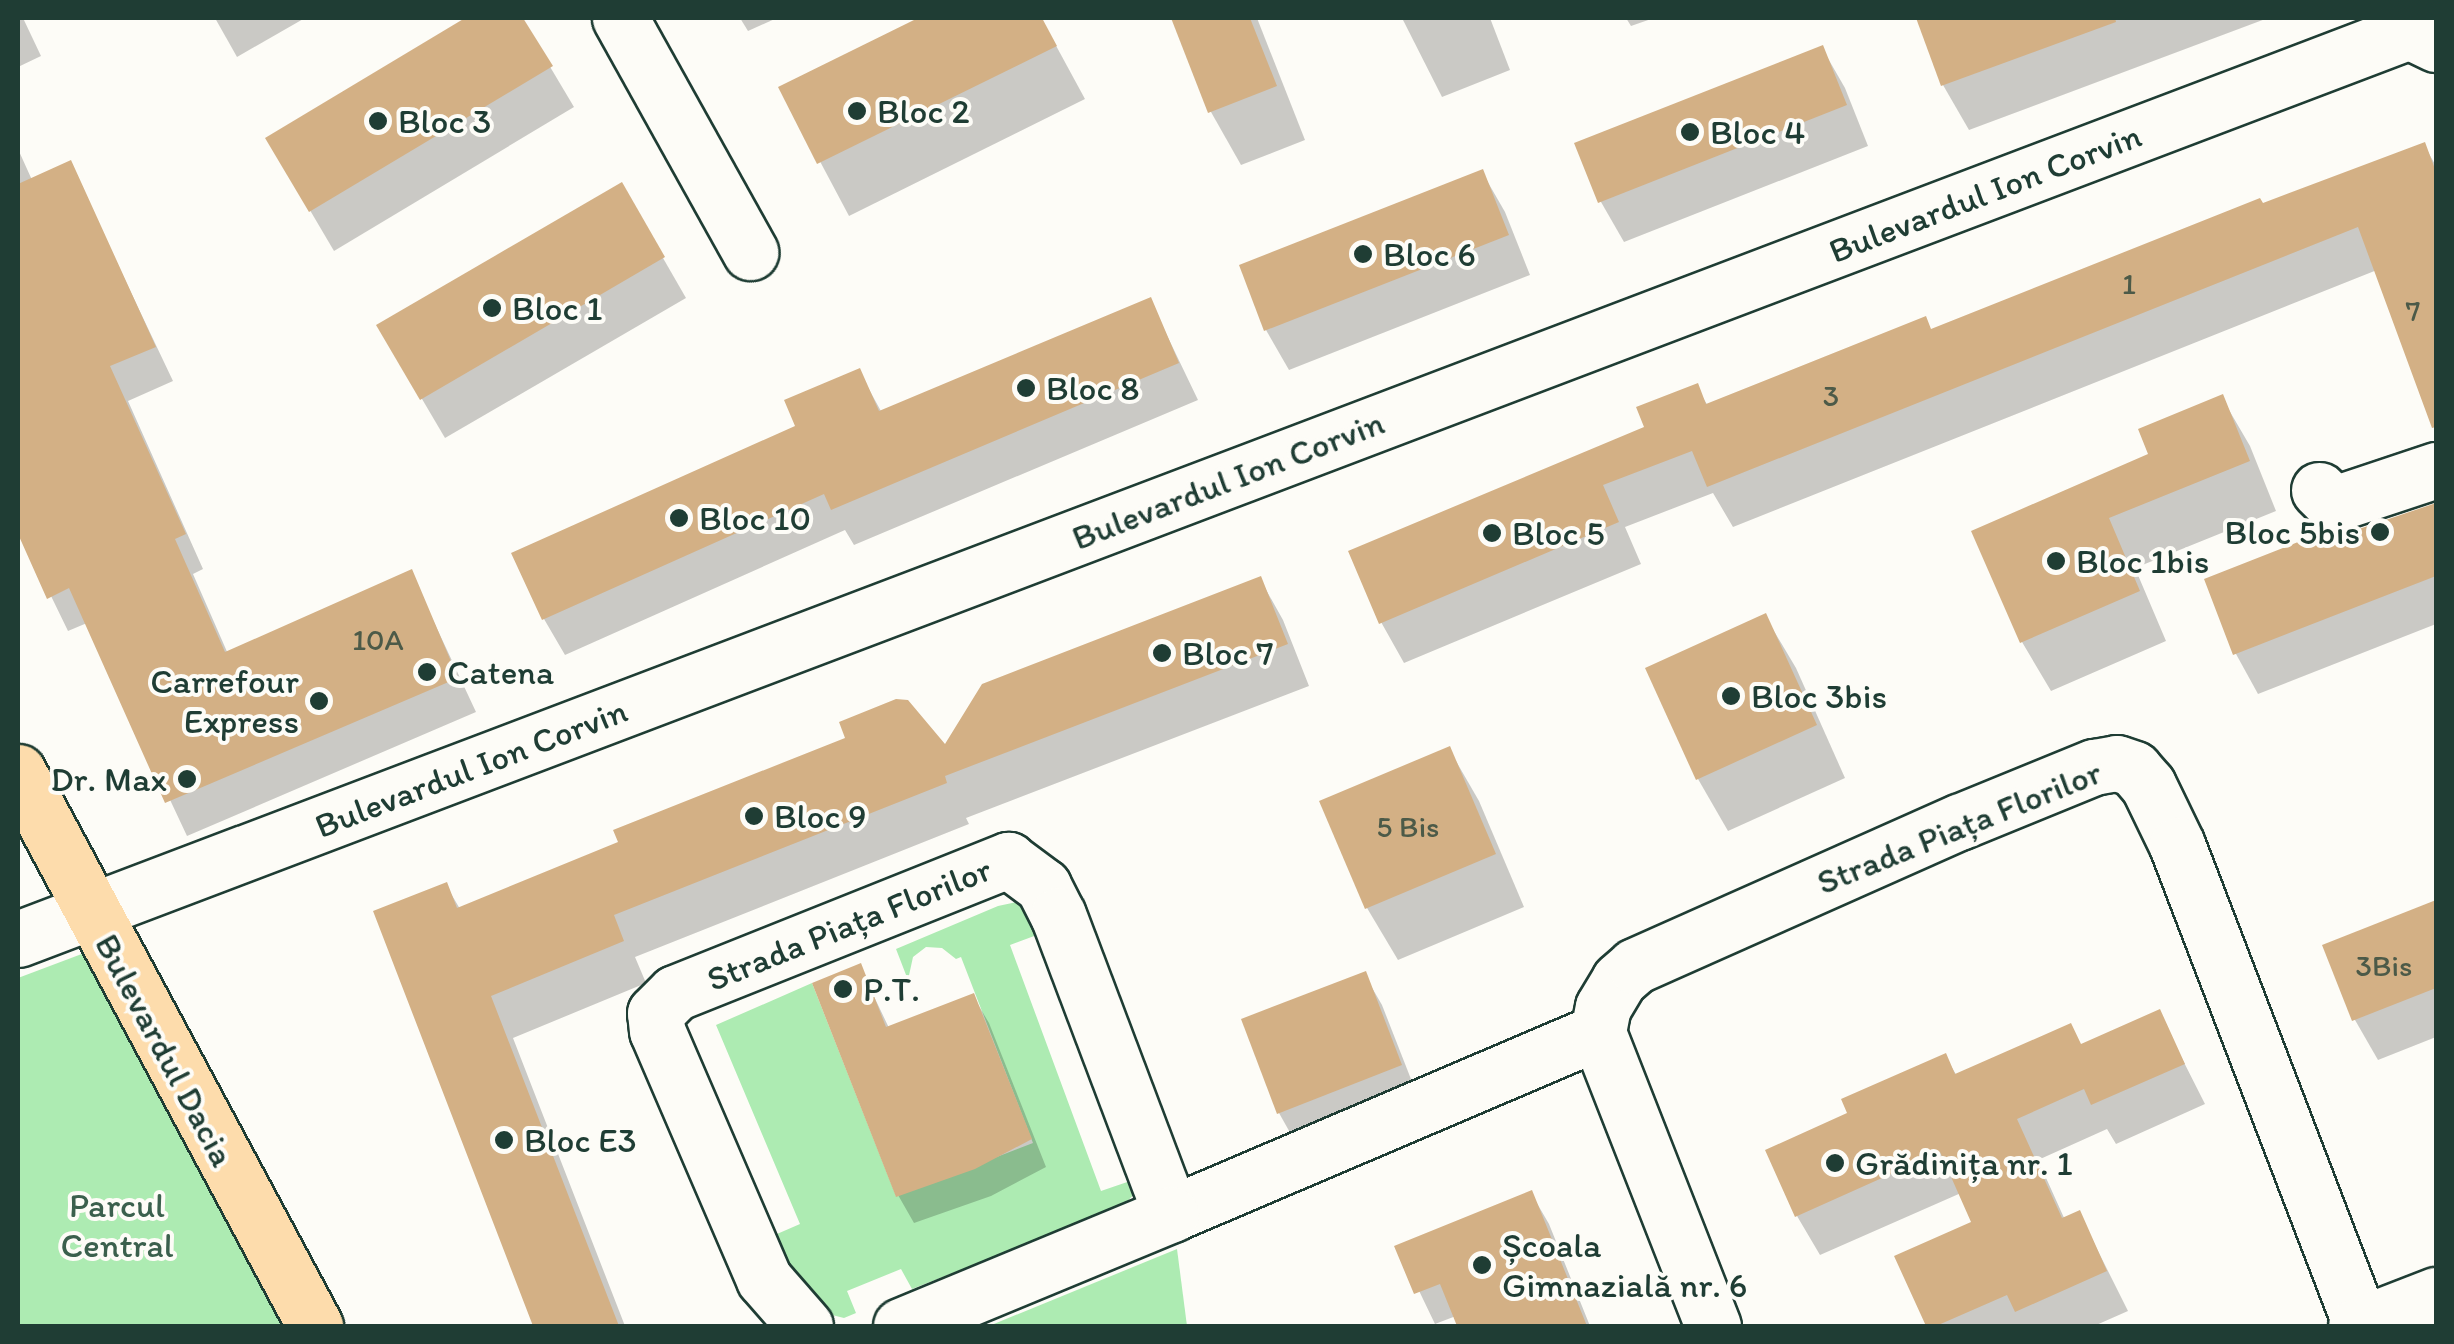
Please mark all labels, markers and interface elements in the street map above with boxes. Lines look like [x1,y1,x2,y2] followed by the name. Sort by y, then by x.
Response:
[877,90,970,132] place label: Bloc 2
[398,100,491,142] place label: Bloc 3
[846,100,868,122] marker: Bloc 2
[367,110,389,132] marker: Bloc 3
[1710,111,1805,153] place label: Bloc 4
[1823,114,2147,272] street label: Bulevardul Ion Corvin
[1679,121,1701,143] marker: Bloc 4
[1383,233,1476,275] place label: Bloc 6
[1352,243,1374,265] marker: Bloc 6
[2122,266,2136,302] house number: 1
[512,287,602,329] place label: Bloc 1
[2406,293,2420,329] house number: 7
[481,297,503,319] marker: Bloc 1
[1046,367,1139,409] place label: Bloc 8
[1015,377,1037,399] marker: Bloc 8
[1823,378,1839,414] house number: 3
[1066,401,1390,559] street label: Bulevardul Ion Corvin
[699,497,811,539] place label: Bloc 10
[668,507,690,529] marker: Bloc 10
[2225,511,2360,553] place label: Bloc 5bis
[1512,512,1605,554] place label: Bloc 5
[2369,521,2391,543] marker: Bloc 5bis
[1481,522,1503,544] marker: Bloc 5
[2076,540,2209,582] place label: Bloc 1bis
[2045,550,2067,572] marker: Bloc 1bis
[352,622,404,658] house number: 10A
[1182,632,1274,674] place label: Bloc 7
[1151,642,1173,664] marker: Bloc 7
[447,651,554,693] place label: Catena
[150,660,299,742] place label: Carrefour Express
[416,661,438,683] marker: Catena
[1751,675,1887,717] place label: Bloc 3bis
[1720,685,1742,707] marker: Bloc 3bis
[309,689,633,847] street label: Bulevardul Ion Corvin
[308,690,330,712] marker: Carrefour Express
[1811,751,2107,903] street label: Strada Piața Florilor
[50,758,167,800] place label: Dr. Max
[176,768,198,790] marker: Dr. Max
[774,795,867,837] place label: Bloc 9
[743,805,765,827] marker: Bloc 9
[1377,809,1439,845] house number: 5 Bis
[701,848,997,1000] street label: Strada Piața Florilor
[86,926,244,1174] street label: Bulevardul Dacia
[2356,948,2412,984] house number: 3Bis
[863,968,920,1010] place label: P.T.
[832,978,854,1000] marker: P.T.
[524,1119,637,1161] place label: Bloc E3
[493,1129,515,1151] marker: Bloc E3
[1855,1142,2073,1184] place label: Grădinița nr. 1
[1824,1152,1846,1174] marker: Grădinița nr. 1
[60,1184,174,1266] park label: Parcul Central
[1502,1224,1748,1306] place label: Școala Gimnazială nr. 6
[1471,1254,1493,1276] marker: Școala Gimnazială nr. 6

